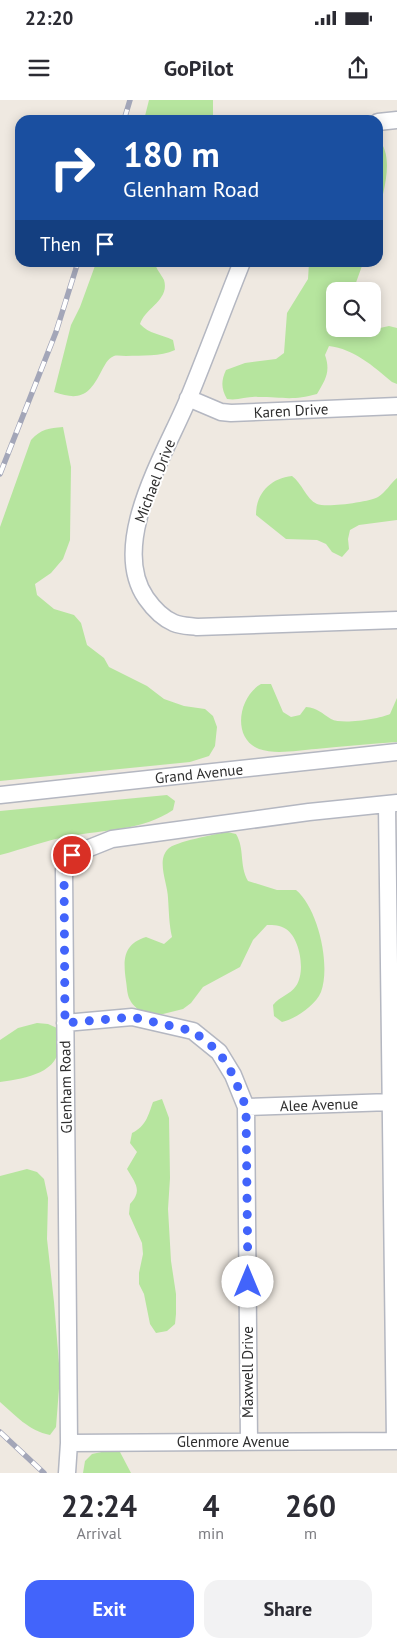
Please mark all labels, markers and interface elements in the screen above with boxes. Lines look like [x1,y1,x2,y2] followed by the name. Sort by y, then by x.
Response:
[25,6,73,30] text: 22:20
[25,54,53,82] icon: menu
[164,54,233,82] text: GoPilot
[344,54,372,82] icon: share
[123,131,220,177] text: 180 m
[40,135,105,200] icon: right
[123,175,259,203] text: Glenham Road
[91,230,119,258] icon: arrive
[40,232,81,256] text: Then
[326,282,381,337] map controls
[326,282,381,337] button: search
[253,399,329,422] street label: Karen Drive
[130,436,179,525] street label: Michael Drive
[154,759,244,788] street label: Grand Avenue
[51,834,93,876] pin
[58,841,86,869] icon: arrive
[55,1040,76,1134] street label: Glenham Road
[279,1094,359,1115] street label: Alee Avenue
[221,1255,273,1307] position arrow
[238,1326,257,1418] street label: Maxwell Drive
[177,1432,289,1451] street label: Glenmore Avenue
[61,1486,137,1525] text: 22:24
[203,1486,220,1525] text: 4
[285,1486,336,1525] text: 260
[77,1523,121,1543] text: Arrival
[198,1523,224,1543] text: min
[304,1523,317,1543] text: m
[25,1580,194,1638] button: Exit
[204,1580,372,1638] button: Share

